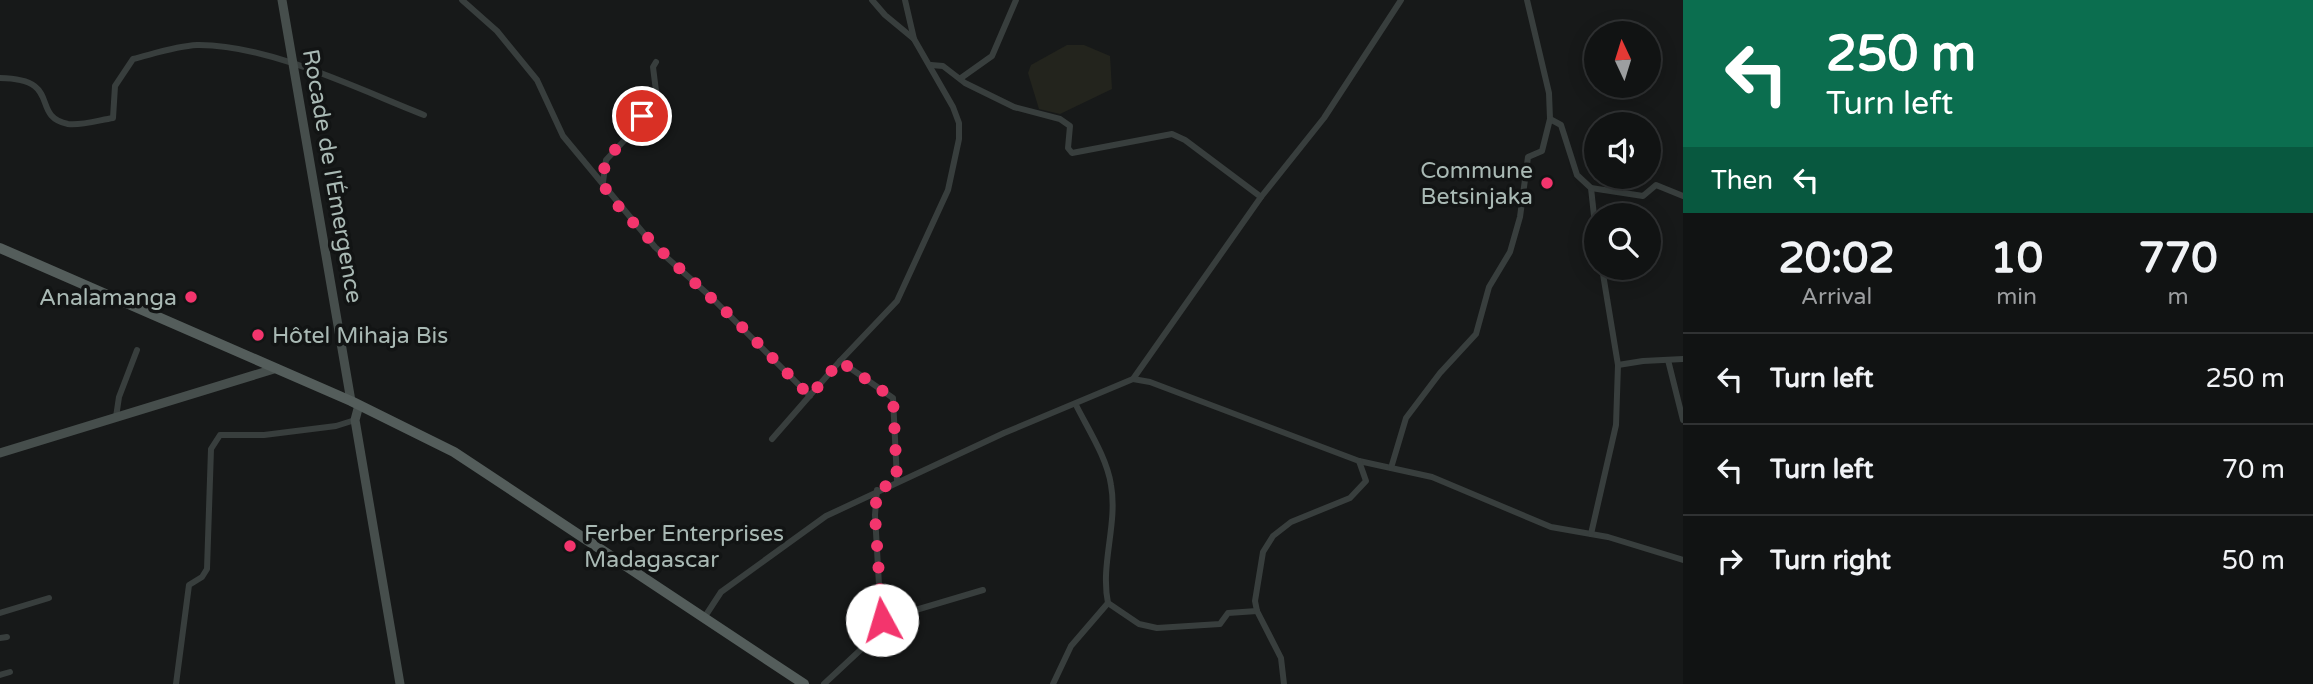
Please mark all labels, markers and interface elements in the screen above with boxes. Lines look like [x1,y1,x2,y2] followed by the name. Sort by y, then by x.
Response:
[1584,21,1661,98] north arrow
[1584,21,1661,280] map controls
[1826,25,1976,84] text: 250 m
[1711,28,1802,119] icon: left
[296,47,368,305] street label: Rocade de l'Émergence
[1826,85,1953,123] text: Turn left
[612,86,672,146] pin
[623,97,661,135] icon: arrive
[1584,112,1661,189] button: sound
[1420,157,1533,211] place label: Commune Betsinjaka
[1787,161,1825,199] icon: left
[1711,165,1773,196] text: Then
[1539,175,1555,191] marker: Commune Betsinjaka
[1584,203,1661,280] button: search
[1778,233,1895,284] text: 20:02
[1990,233,2043,284] text: 10
[2138,233,2218,284] text: 770
[1801,283,1872,311] text: Arrival
[1996,283,2037,311] text: min
[2167,283,2189,311] text: m
[39,284,177,312] place label: Analamanga
[183,289,199,305] marker: Analamanga
[272,322,448,350] place label: Hôtel Mihaja Bis
[250,327,266,343] marker: Hôtel Mihaja Bis
[1711,360,1749,398] icon: left
[1770,363,1873,394] text: Turn left
[2205,363,2285,394] text: 250 m
[1711,451,1749,489] icon: left
[1770,454,1873,485] text: Turn left
[2222,454,2285,485] text: 70 m
[584,520,784,574] place label: Ferber Enterprises Madagascar
[562,538,578,554] marker: Ferber Enterprises Madagascar
[1711,542,1749,580] icon: right
[1770,545,1891,576] text: Turn right
[2222,545,2285,576] text: 50 m
[845,583,919,657] position arrow

